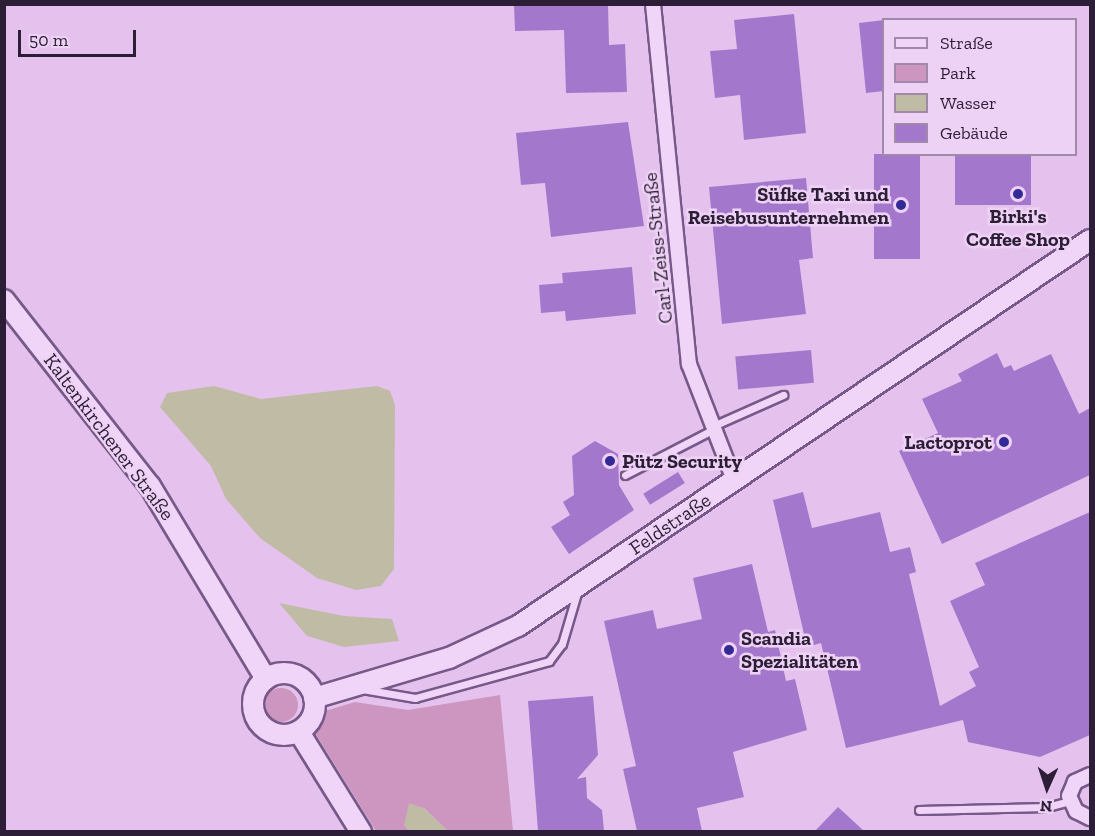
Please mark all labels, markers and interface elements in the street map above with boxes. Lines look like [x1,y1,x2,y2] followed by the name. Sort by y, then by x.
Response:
[21,18,140,56] scale bar
[882,18,1077,156] legend
[29,29,68,51] text: 50 m
[940,32,993,54] text: Straße
[940,62,976,84] text: Park
[940,92,997,114] text: Wasser
[940,122,1008,144] text: Gebäude
[638,171,678,325] street label: Carl-Zeiss-Straße
[688,182,889,229] place label: Süfke Taxi und Reisebusunternehmen
[1011,187,1025,201] marker: Birki's Coffee Shop
[894,198,908,212] marker: Süfke Taxi und Reisebusunternehmen
[966,204,1070,251] place label: Birki's Coffee Shop
[38,349,180,525] street label: Kaltenkirchener Straße
[904,430,992,454] place label: Lactoprot
[997,435,1011,449] marker: Lactoprot
[622,449,742,473] place label: Pütz Security
[603,454,617,468] marker: Pütz Security
[625,488,715,560] street label: Feldstraße
[741,626,858,673] place label: Scandia Spezialitäten
[722,643,736,657] marker: Scandia Spezialitäten
[1017,758,1077,818] north arrow
[1039,797,1053,816] text: N

